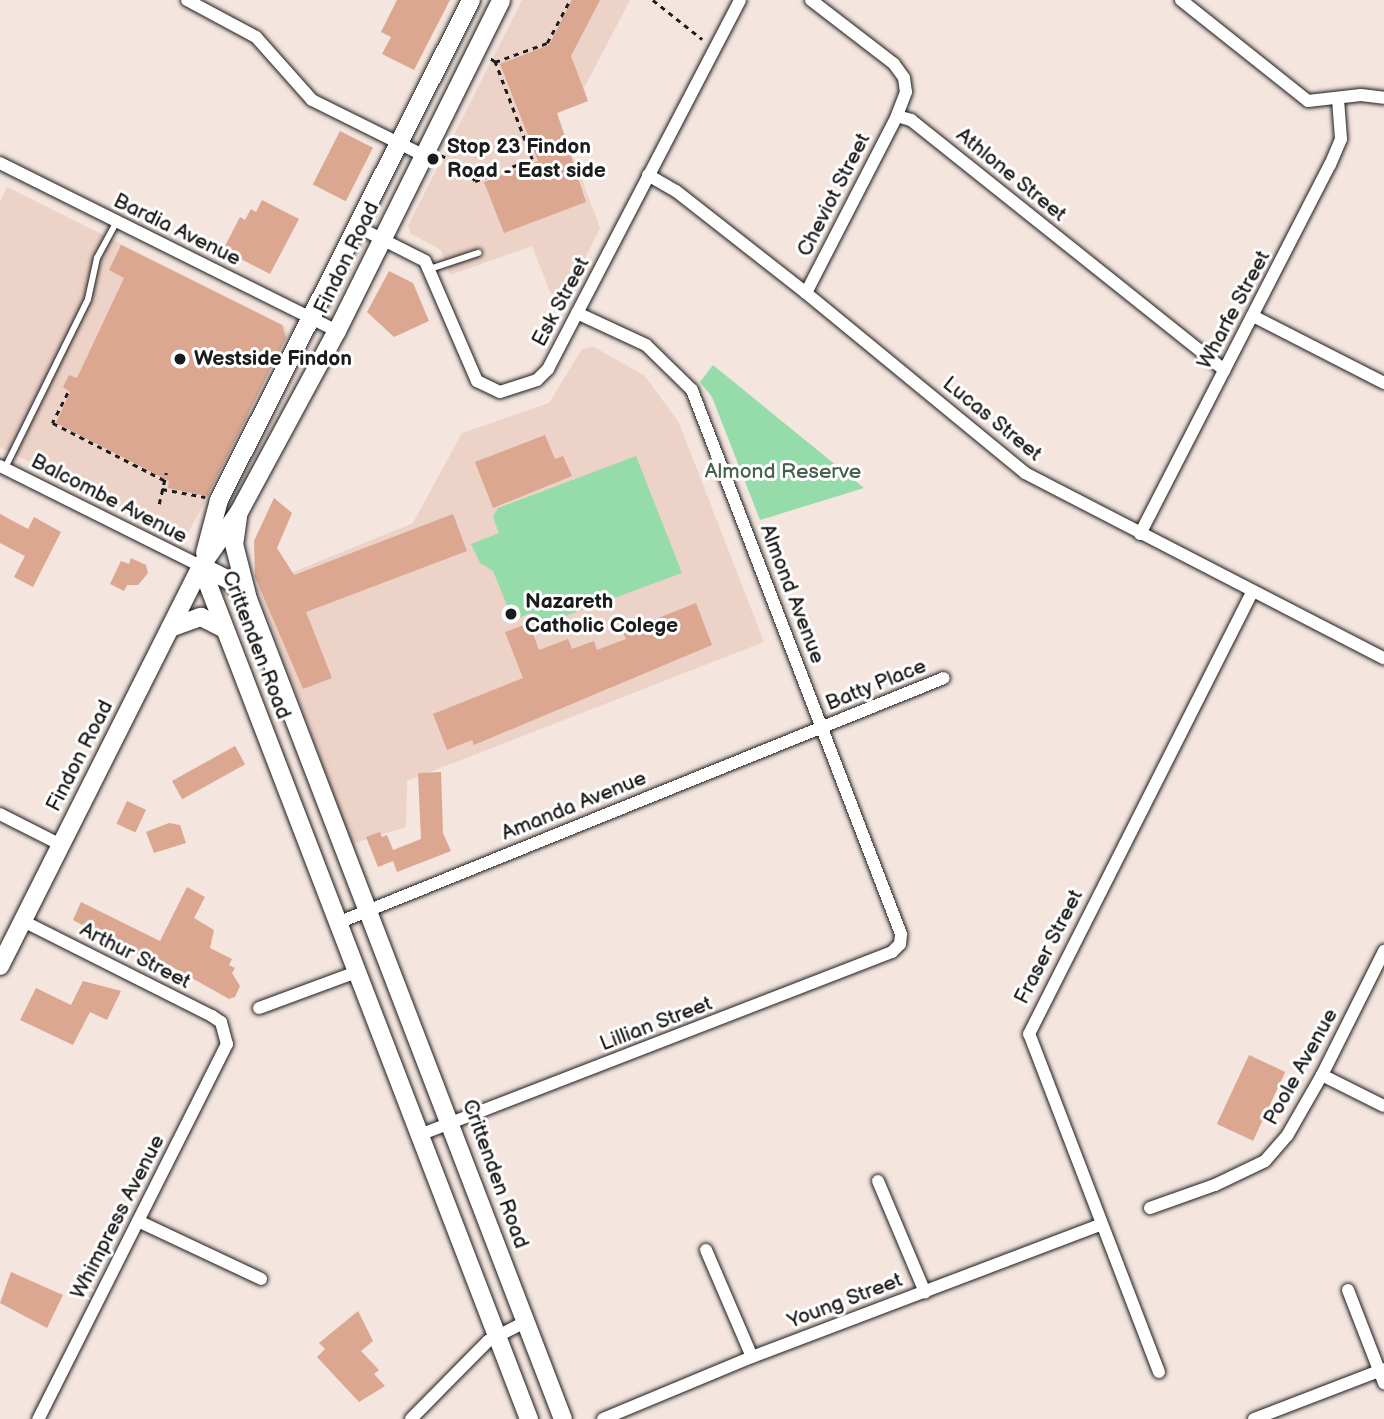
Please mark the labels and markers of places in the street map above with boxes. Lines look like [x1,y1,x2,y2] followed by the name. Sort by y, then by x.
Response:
[447,134,606,184] place label: Stop 23 Findon Road - East side
[425,151,441,167] marker: Stop 23 Findon Road - East side
[194,346,352,372] place label: Westside Findon
[172,351,188,367] marker: Westside Findon
[525,589,678,639] place label: Nazareth Catholic Colege
[503,606,519,622] marker: Nazareth Catholic Colege

